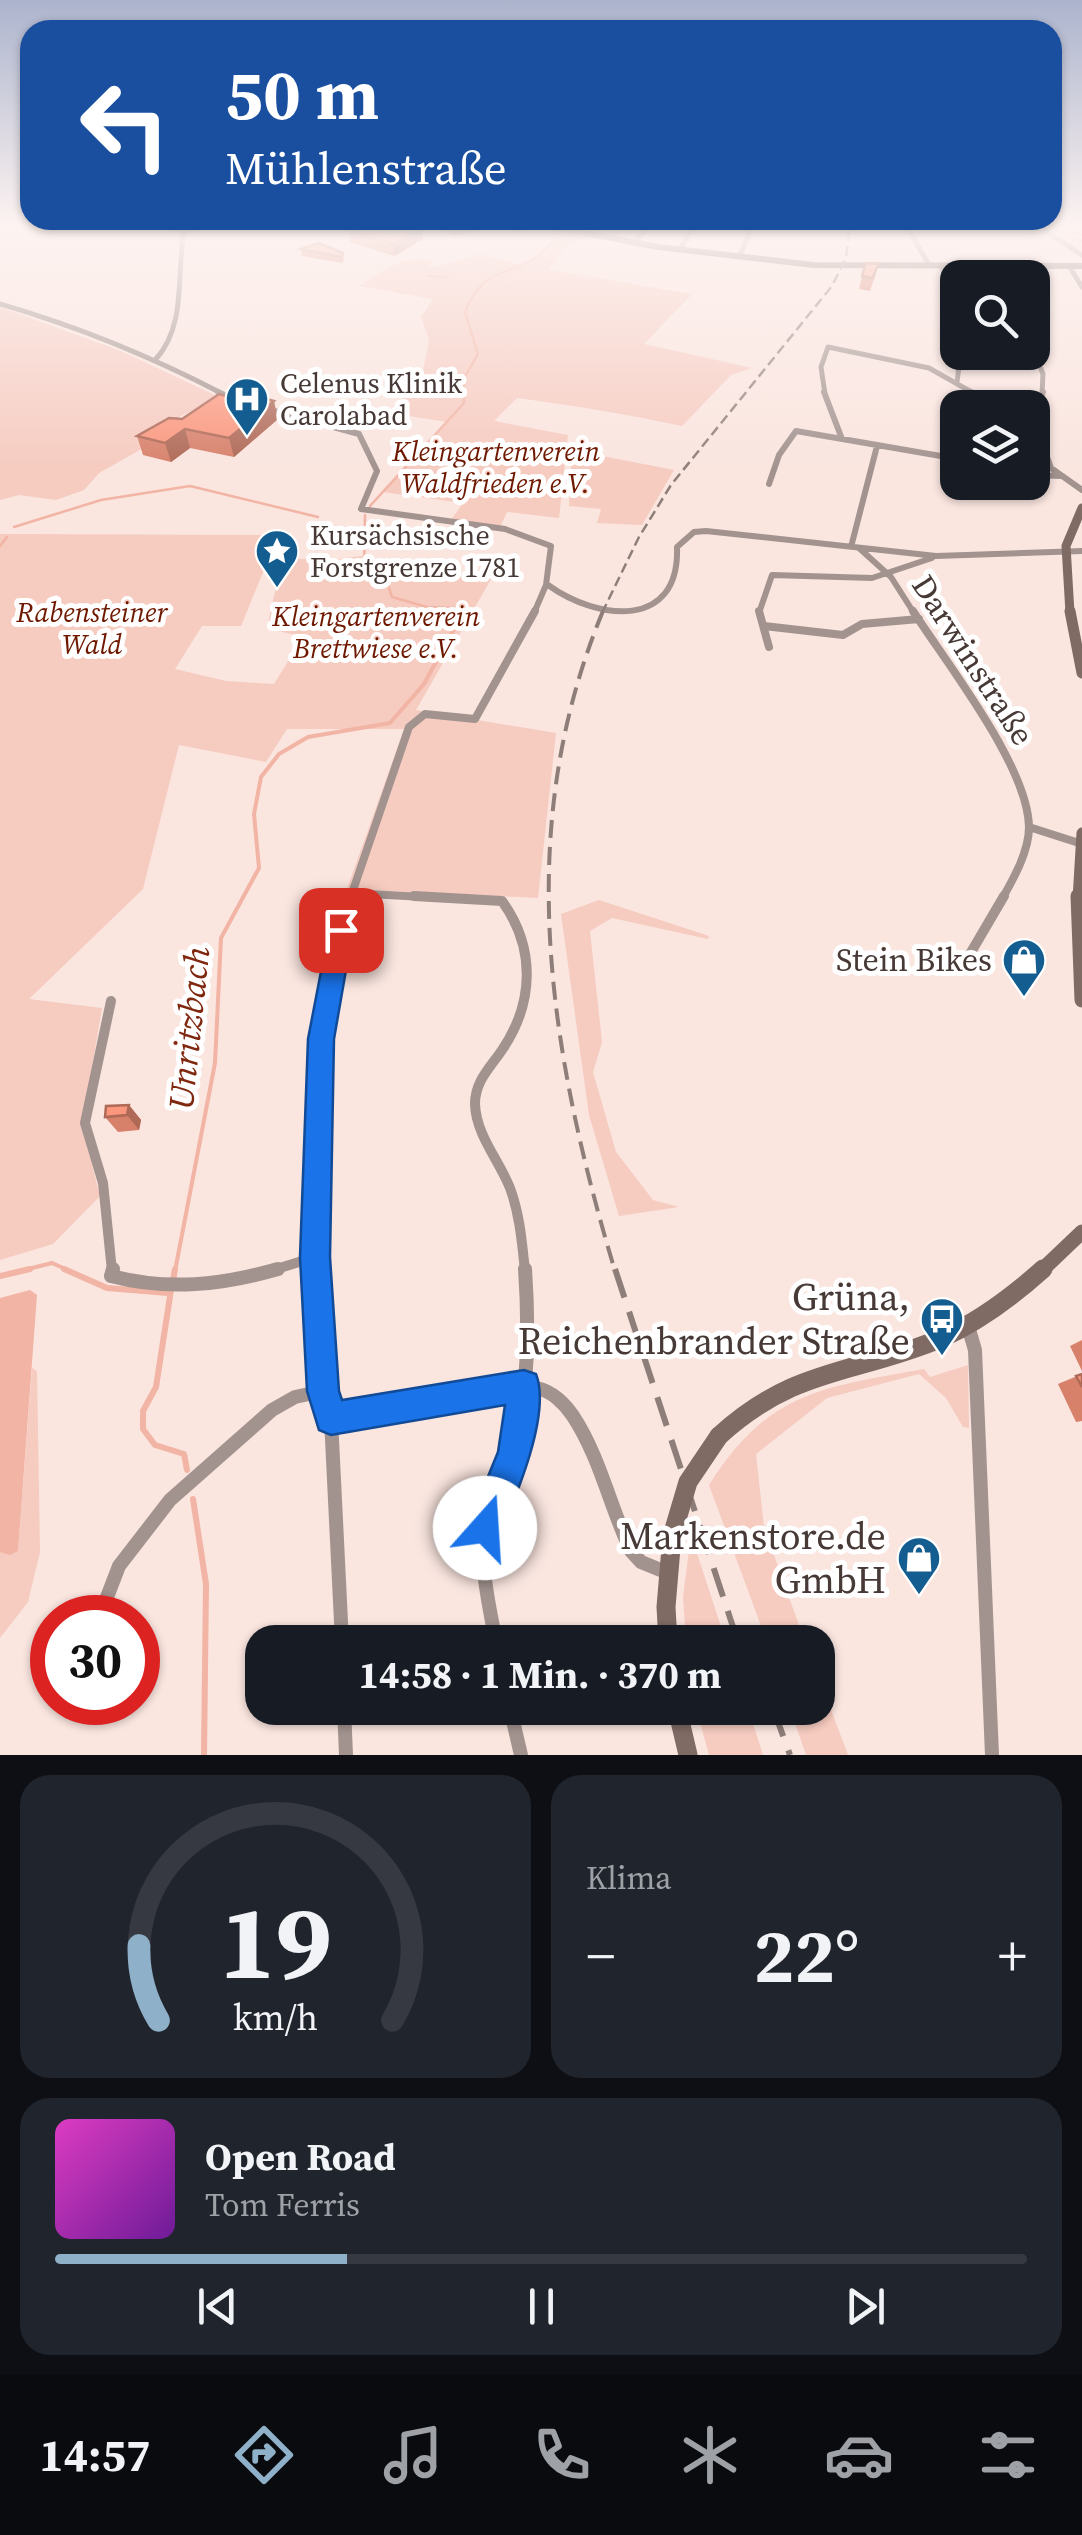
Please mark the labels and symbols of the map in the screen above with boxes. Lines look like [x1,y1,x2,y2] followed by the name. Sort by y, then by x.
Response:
[280,364,463,434] place label: Celenus Klinik Carolabad
[224,376,270,437] hospital icon: Celenus Klinik Carolabad
[391,432,600,502] park label: Kleingartenverein Waldfrieden e.V.
[310,516,520,586] place label: Kursächsische Forstgrenze 1781
[254,528,300,589] place icon: Kursächsische Forstgrenze 1781
[901,566,1045,754] street label: Darwinstraße
[15,593,168,663] park label: Rabensteiner Wald
[271,597,480,667] park label: Kleingartenverein Brettwiese e.V.
[299,888,384,973] pin
[1001,937,1047,998] shop icon: Stein Bikes
[836,938,992,982] place label: Stein Bikes
[157,944,221,1112] water label: Unritzbach
[518,1271,910,1367] place label: Grüna, Reichenbrander Straße
[919,1296,965,1357] bus stop icon: Grüna, Reichenbrander Straße
[433,1476,537,1580] position arrow
[620,1510,886,1606] place label: Markenstore.de GmbH
[896,1535,942,1596] shop icon: Markenstore.de GmbH
[30,1595,160,1725] speed limit sign: 30

